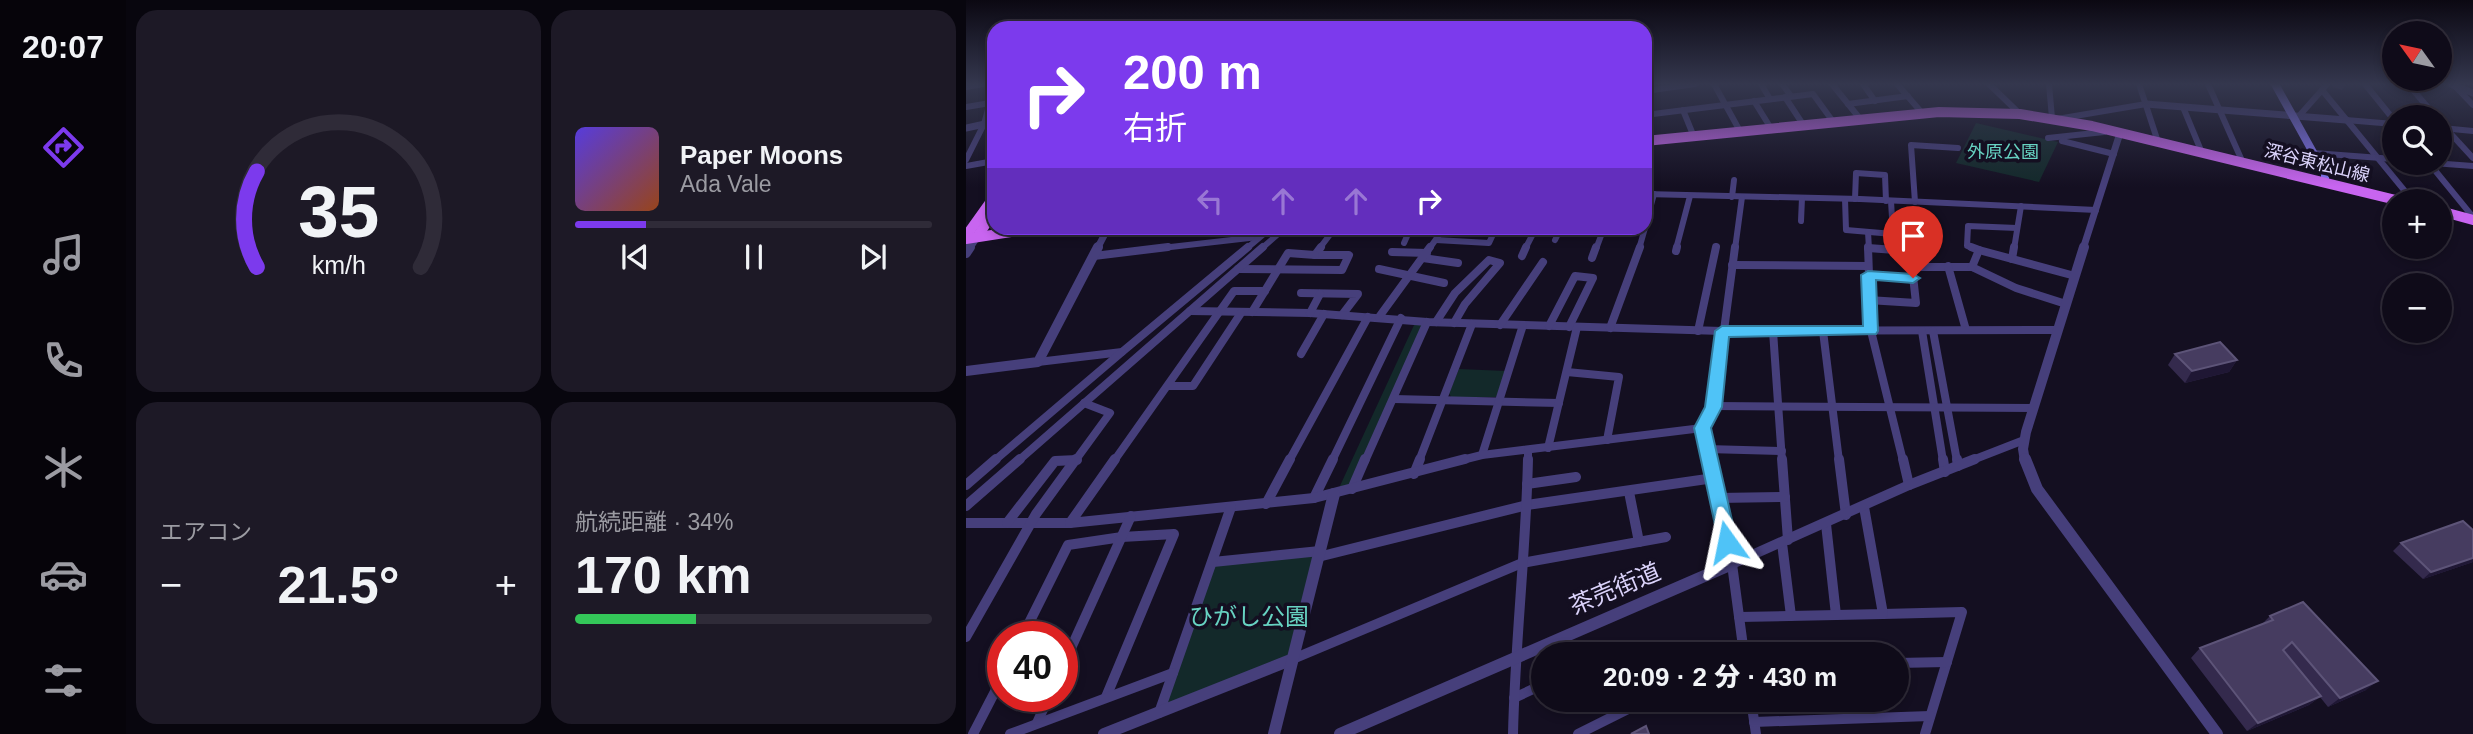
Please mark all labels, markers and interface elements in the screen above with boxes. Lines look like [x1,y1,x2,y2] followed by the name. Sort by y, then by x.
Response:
[2382,21,2452,91] north arrow
[2382,21,2452,343] map controls
[22,29,104,65] text: 20:07
[1123,45,1262,99] text: 200 m
[1008,49,1099,140] icon: right
[2382,105,2452,175] button: search
[1123,110,1187,146] text: 右折
[39,123,88,172] icon: directions
[680,140,843,170] text: Paper Moons
[2262,140,2372,186] street label: 深谷東松山線
[1967,142,2039,162] park label: 外原公園
[680,171,772,197] text: Ada Vale
[298,172,379,253] text: 35
[1191,182,1229,220] icon: left
[1264,182,1302,220] icon: ahead
[1337,182,1375,220] icon: ahead
[1410,182,1448,220] icon: right
[2382,189,2452,259] button: +
[1883,206,1943,278] pin
[1894,217,1932,255] icon: arrive
[39,230,88,279] icon: music
[616,238,654,276] icon: previous
[735,238,773,276] icon: pause
[854,238,892,276] icon: next
[311,251,366,279] text: km/h
[2382,273,2452,343] button: −
[39,336,88,385] icon: phone
[39,443,88,492] icon: climate
[1690,505,1764,579] position arrow
[575,509,733,535] text: 航続距離 · 34%
[160,519,252,545] text: エアコン
[575,546,751,604] text: 170 km
[39,550,88,599] icon: car
[277,556,400,614] text: 21.5°
[1565,557,1664,620] street label: 茶売街道
[160,564,182,606] text: −
[495,564,517,606] text: +
[1189,603,1309,630] park label: ひがし公園
[987,621,1078,712] speed limit sign: 40
[39,656,88,705] icon: filters
[1603,662,1837,692] text: 20:09 · 2 分 · 430 m

